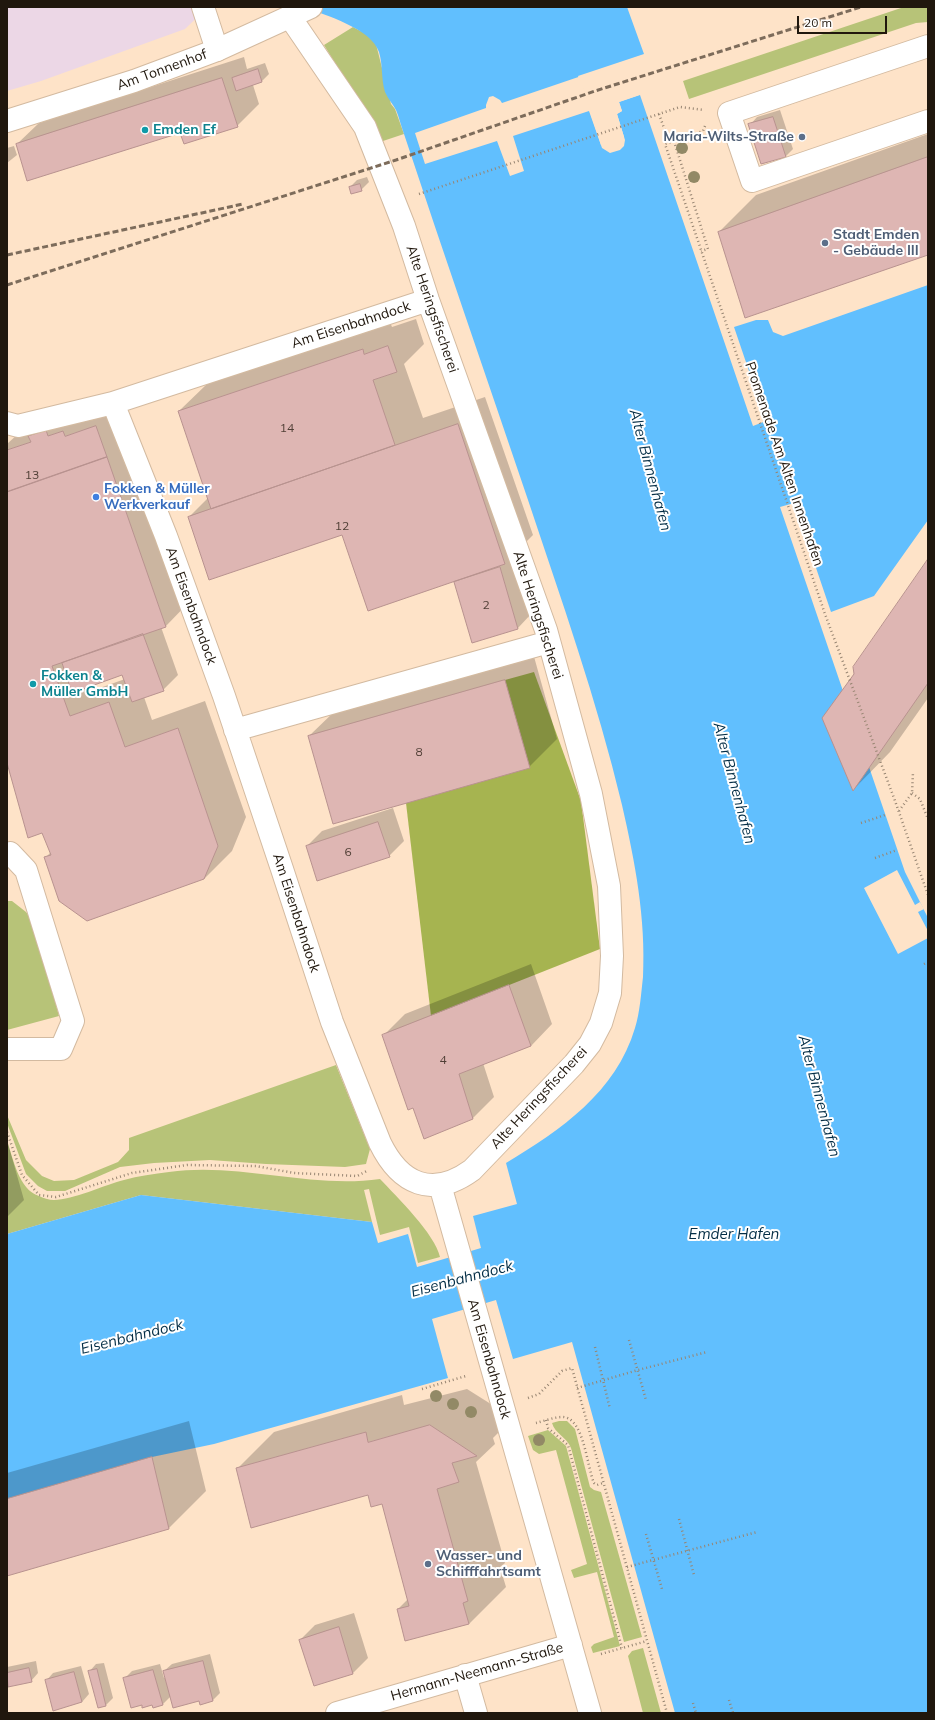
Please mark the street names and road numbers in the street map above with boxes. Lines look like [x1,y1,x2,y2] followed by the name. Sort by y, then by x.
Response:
[115,46,209,94] street label: Am Tonnenhof
[402,243,462,375] street label: Alte Heringsfischerei
[289,298,413,352] street label: Am Eisenbahndock
[741,360,827,568] street label: Promenade Am Alten Innenhafen
[162,545,220,667] street label: Am Eisenbahndock
[509,549,567,681] street label: Alte Heringsfischerei
[269,851,323,975] street label: Am Eisenbahndock
[487,1043,591,1153] street label: Alte Heringsfischerei
[464,1297,514,1421] street label: Am Eisenbahndock
[389,1639,565,1705] street label: Hermann-Neemann-Straße

